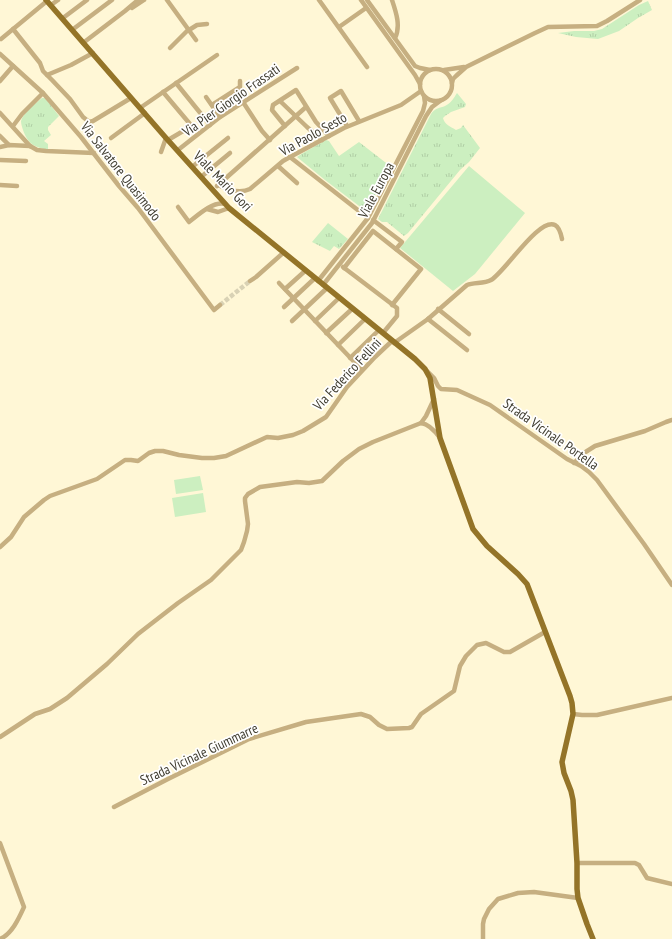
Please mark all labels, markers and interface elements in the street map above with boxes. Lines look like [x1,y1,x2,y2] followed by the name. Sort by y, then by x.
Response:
[178,60,283,141] street label: Via Pier Giorgio Frassati
[275,108,350,160] street label: Via Paolo Sesto
[76,117,165,224] street label: Via Salvatore Quasimodo
[189,146,256,215] street label: Viale Mario Gori
[353,159,398,222] street label: Viale Europa
[308,334,385,415] street label: Via Federico Fellini
[500,394,602,474] street label: Strada Vicinale Portella
[137,719,261,789] street label: Strada Vicinale Giummarre

